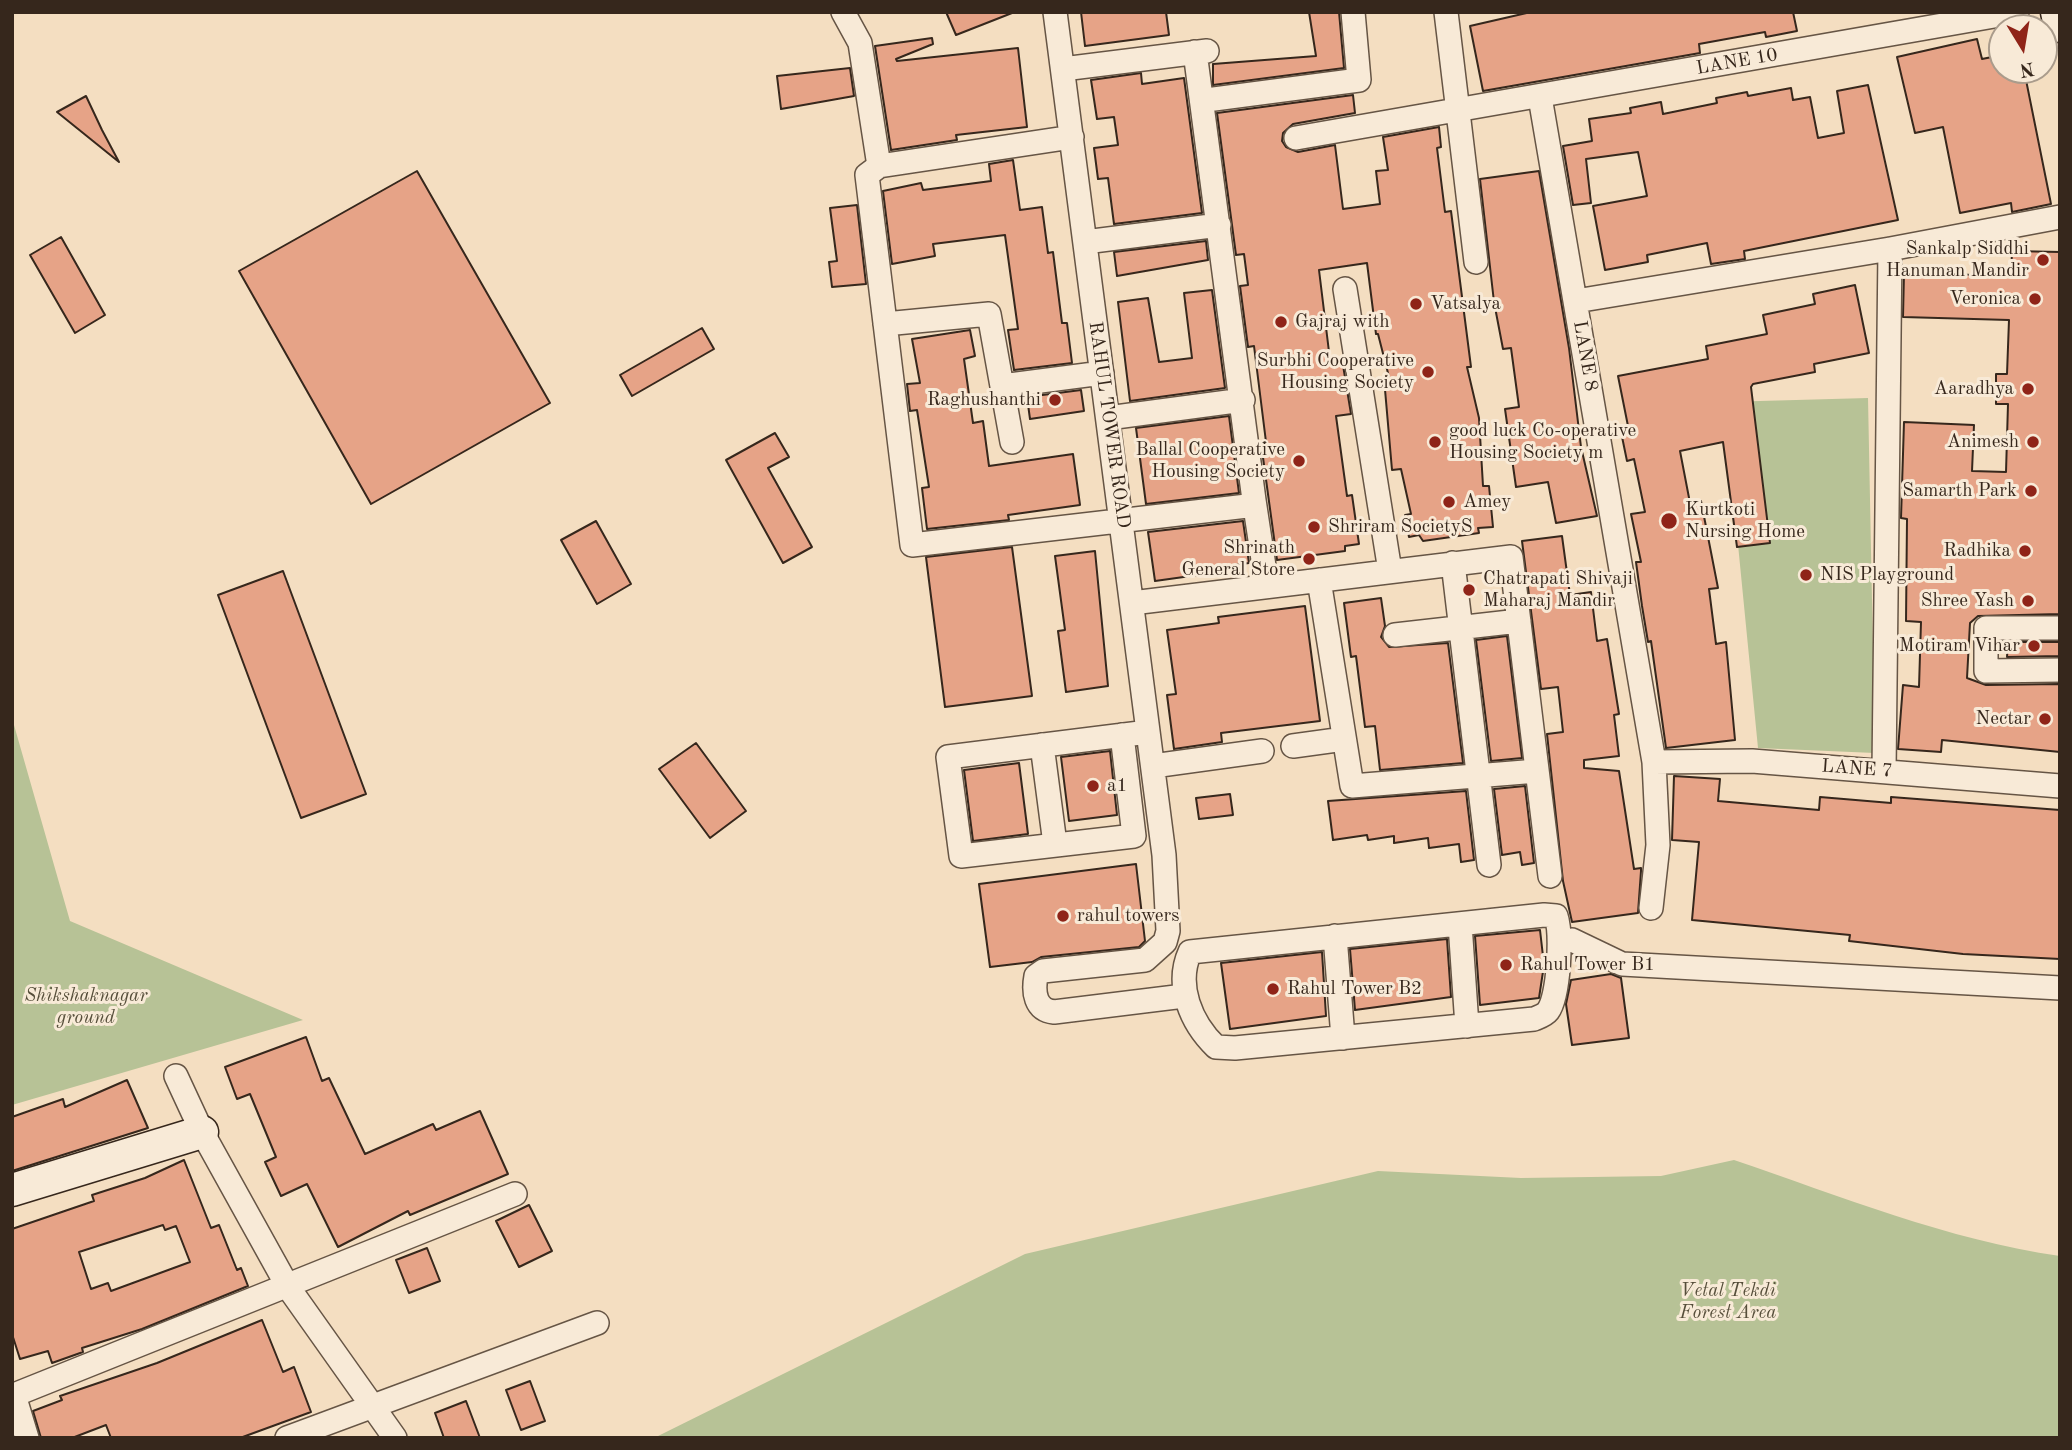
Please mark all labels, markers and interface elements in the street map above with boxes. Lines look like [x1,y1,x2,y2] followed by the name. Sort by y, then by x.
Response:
[1988,14,2058,84] north arrow
[1694,44,1780,80] street label: LANE 10
[2018,57,2036,79] text: N
[1886,238,2029,282] place label: Sankalp Siddhi Hanuman Mandir
[2035,252,2051,268] marker: Sankalp Siddhi Hanuman Mandir
[1949,288,2021,310] place label: Veronica
[2027,291,2043,307] marker: Veronica
[1430,293,1501,315] place label: Vatsalya
[1408,296,1424,312] marker: Vatsalya
[1295,311,1390,333] place label: Gajraj with
[1273,314,1289,330] marker: Gajraj with
[1568,319,1602,393] street label: LANE 8
[1083,320,1135,530] street label: RAHUL TOWER ROAD
[1257,350,1414,394] place label: Surbhi Cooperative Housing Society
[1420,364,1436,380] marker: Surbhi Cooperative Housing Society
[1934,378,2014,400] place label: Aaradhya
[2020,381,2036,397] marker: Aaradhya
[927,389,1041,411] place label: Raghushanthi
[1047,392,1063,408] marker: Raghushanthi
[1449,420,1636,464] place label: good luck Co-operative Housing Society m
[1947,431,2019,453] place label: Animesh
[1427,434,1443,450] marker: good luck Co-operative Housing Society m
[2025,434,2041,450] marker: Animesh
[1135,439,1285,483] place label: Ballal Cooperative Housing Society
[1291,453,1307,469] marker: Ballal Cooperative Housing Society
[1902,480,2017,502] place label: Samarth Park
[2023,483,2039,499] marker: Samarth Park
[1463,491,1511,513] place label: Amey
[1441,494,1457,510] marker: Amey
[1685,499,1805,543] place label: Kurtkoti Nursing Home
[1659,511,1679,531] marker: Kurtkoti Nursing Home
[1328,516,1472,538] place label: Shriram SocietyS
[1306,519,1322,535] marker: Shriram SocietyS
[1182,537,1295,581] place label: Shrinath General Store
[1943,540,2011,562] place label: Radhika
[2017,543,2033,559] marker: Radhika
[1301,551,1317,567] marker: Shrinath General Store
[1820,564,1954,586] place label: NIS Playground
[1798,567,1814,583] marker: NIS Playground
[1483,568,1633,612] place label: Chatrapati Shivaji Maharaj Mandir
[1461,582,1477,598] marker: Chatrapati Shivaji Maharaj Mandir
[1921,590,2014,612] place label: Shree Yash
[2020,593,2036,609] marker: Shree Yash
[1899,635,2020,657] place label: Motiram Vihar
[2026,638,2042,654] marker: Motiram Vihar
[1976,708,2031,730] place label: Nectar
[2037,711,2053,727] marker: Nectar
[1821,755,1893,783] street label: LANE 7
[1107,775,1127,797] place label: a1
[1085,778,1101,794] marker: a1
[1077,905,1179,927] place label: rahul towers
[1055,908,1071,924] marker: rahul towers
[1520,954,1655,976] place label: Rahul Tower B1
[1498,957,1514,973] marker: Rahul Tower B1
[1287,978,1422,1000] place label: Rahul Tower B2
[1265,981,1281,997] marker: Rahul Tower B2
[25,985,147,1029] park label: Shikshaknagar ground
[1679,1280,1777,1324] park label: Vetal Tekdi Forest Area

